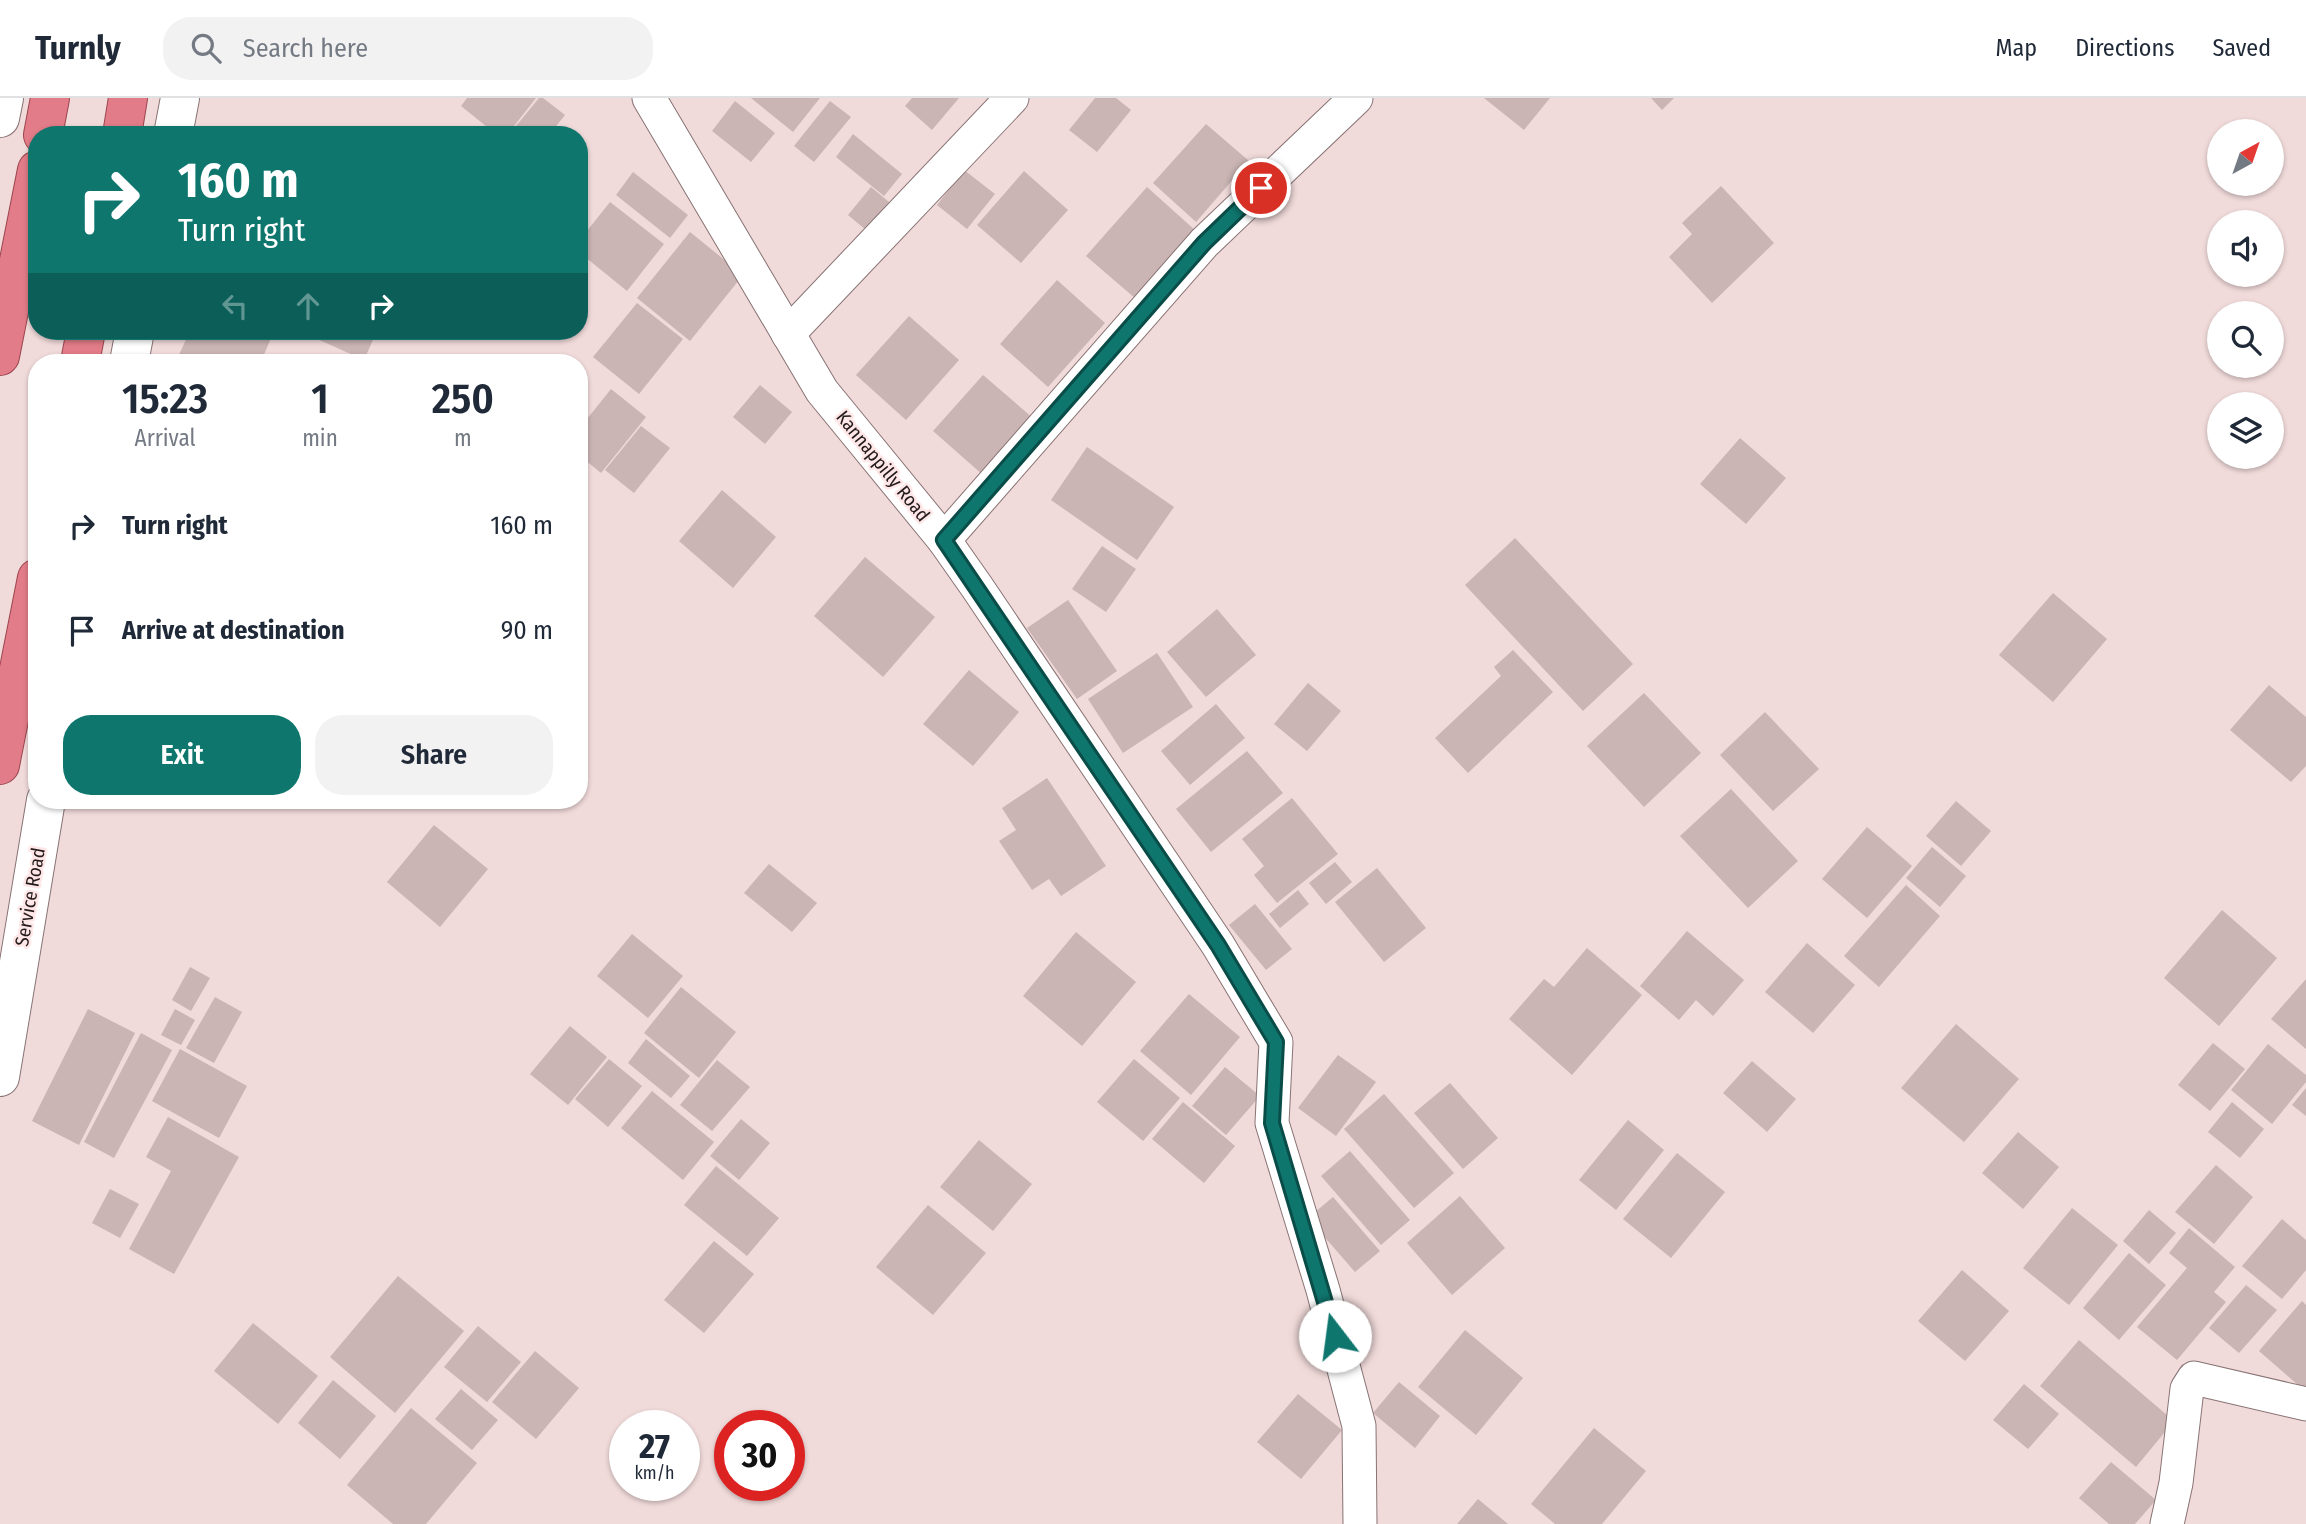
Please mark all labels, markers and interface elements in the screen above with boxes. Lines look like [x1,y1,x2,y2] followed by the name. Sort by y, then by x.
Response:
[163,17,653,80] search box
[35,28,121,68] text: Turnly
[187,29,225,67] icon: search
[243,33,368,64] text: Search here
[1996,34,2037,62] text: Map
[2075,34,2174,62] text: Directions
[2212,34,2271,62] text: Saved
[2207,119,2284,196] north arrow
[2207,119,2284,469] map controls
[178,151,299,210] text: 160 m
[63,154,154,245] icon: right
[1231,158,1291,218] pin
[1242,169,1280,207] icon: arrive
[2207,210,2284,287] button: sound
[178,211,305,249] text: Turn right
[216,287,254,325] icon: left
[289,287,327,325] icon: ahead
[362,287,400,325] icon: right
[2207,301,2284,378] button: search
[122,374,208,424] text: 15:23
[311,374,329,424] text: 1
[432,374,494,424] text: 250
[2207,392,2284,469] button: layers
[831,406,935,526] street label: Kannappilly Road
[135,424,196,452] text: Arrival
[302,424,338,452] text: min
[454,424,472,452] text: m
[63,507,101,545] icon: right
[122,510,228,541] text: Turn right
[490,510,553,541] text: 160 m
[63,612,101,650] icon: arrive
[122,615,345,646] text: Arrive at destination
[501,615,553,646] text: 90 m
[63,715,301,795] button: Exit
[315,715,553,795] button: Share
[10,846,50,948] street label: Service Road
[1298,1299,1372,1373] position arrow
[714,1410,805,1501] speed limit sign: 30
[639,1425,670,1467] text: 27
[634,1462,675,1484] text: km/h

